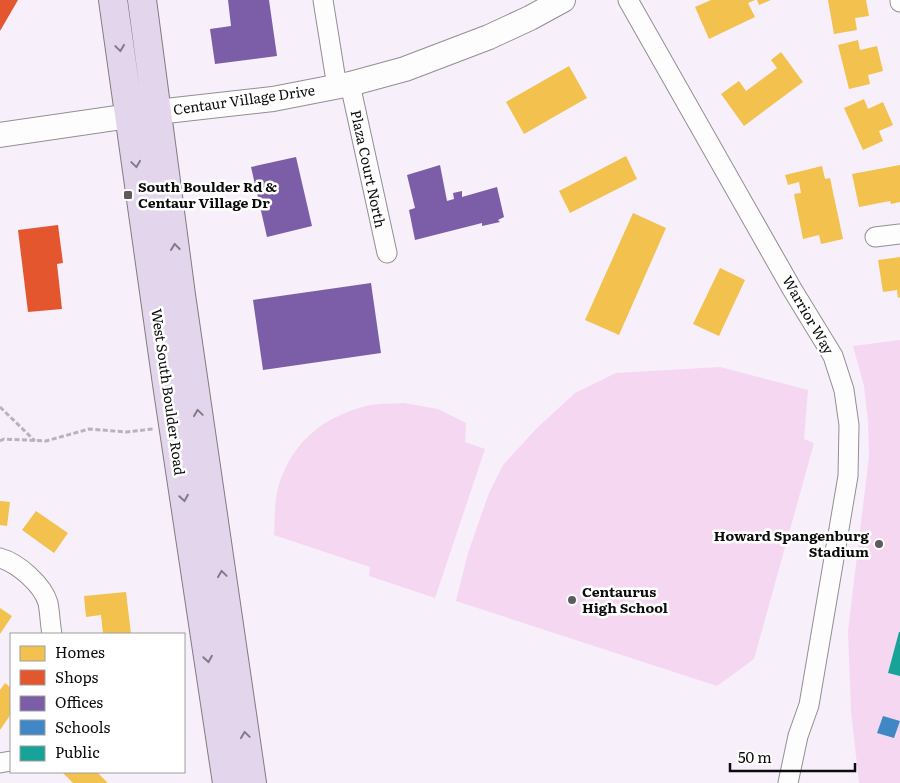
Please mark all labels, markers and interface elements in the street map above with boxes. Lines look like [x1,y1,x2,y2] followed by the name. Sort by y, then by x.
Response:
[114,45,125,53] one-way arrow
[172,79,316,119] street label: Centaur Village Drive
[347,108,391,230] street label: Plaza Court North
[130,160,140,168] one-way arrow
[138,176,277,212] place label: South Boulder Rd & Centaur Village Dr
[122,189,134,201] marker: South Boulder Rd & Centaur Village Dr
[170,243,181,251] one-way arrow
[778,271,840,358] street label: Warrior Way
[147,307,191,477] street label: West South Boulder Road
[193,409,204,417] one-way arrow
[178,494,189,502] one-way arrow
[714,525,870,561] place label: Howard Spangenburg Stadium
[873,538,885,550] marker: Howard Spangenburg Stadium
[217,570,227,578] one-way arrow
[582,581,668,617] place label: Centaurus High School
[566,594,578,606] marker: Centaurus High School
[10,633,185,773] legend
[55,640,105,663] text: Homes
[202,655,213,663] one-way arrow
[55,665,98,688] text: Shops
[55,690,103,713] text: Offices
[55,715,111,738] text: Schools
[240,730,251,738] one-way arrow
[55,740,100,763] text: Public
[730,740,855,772] scale bar
[738,745,772,768] text: 50 m

